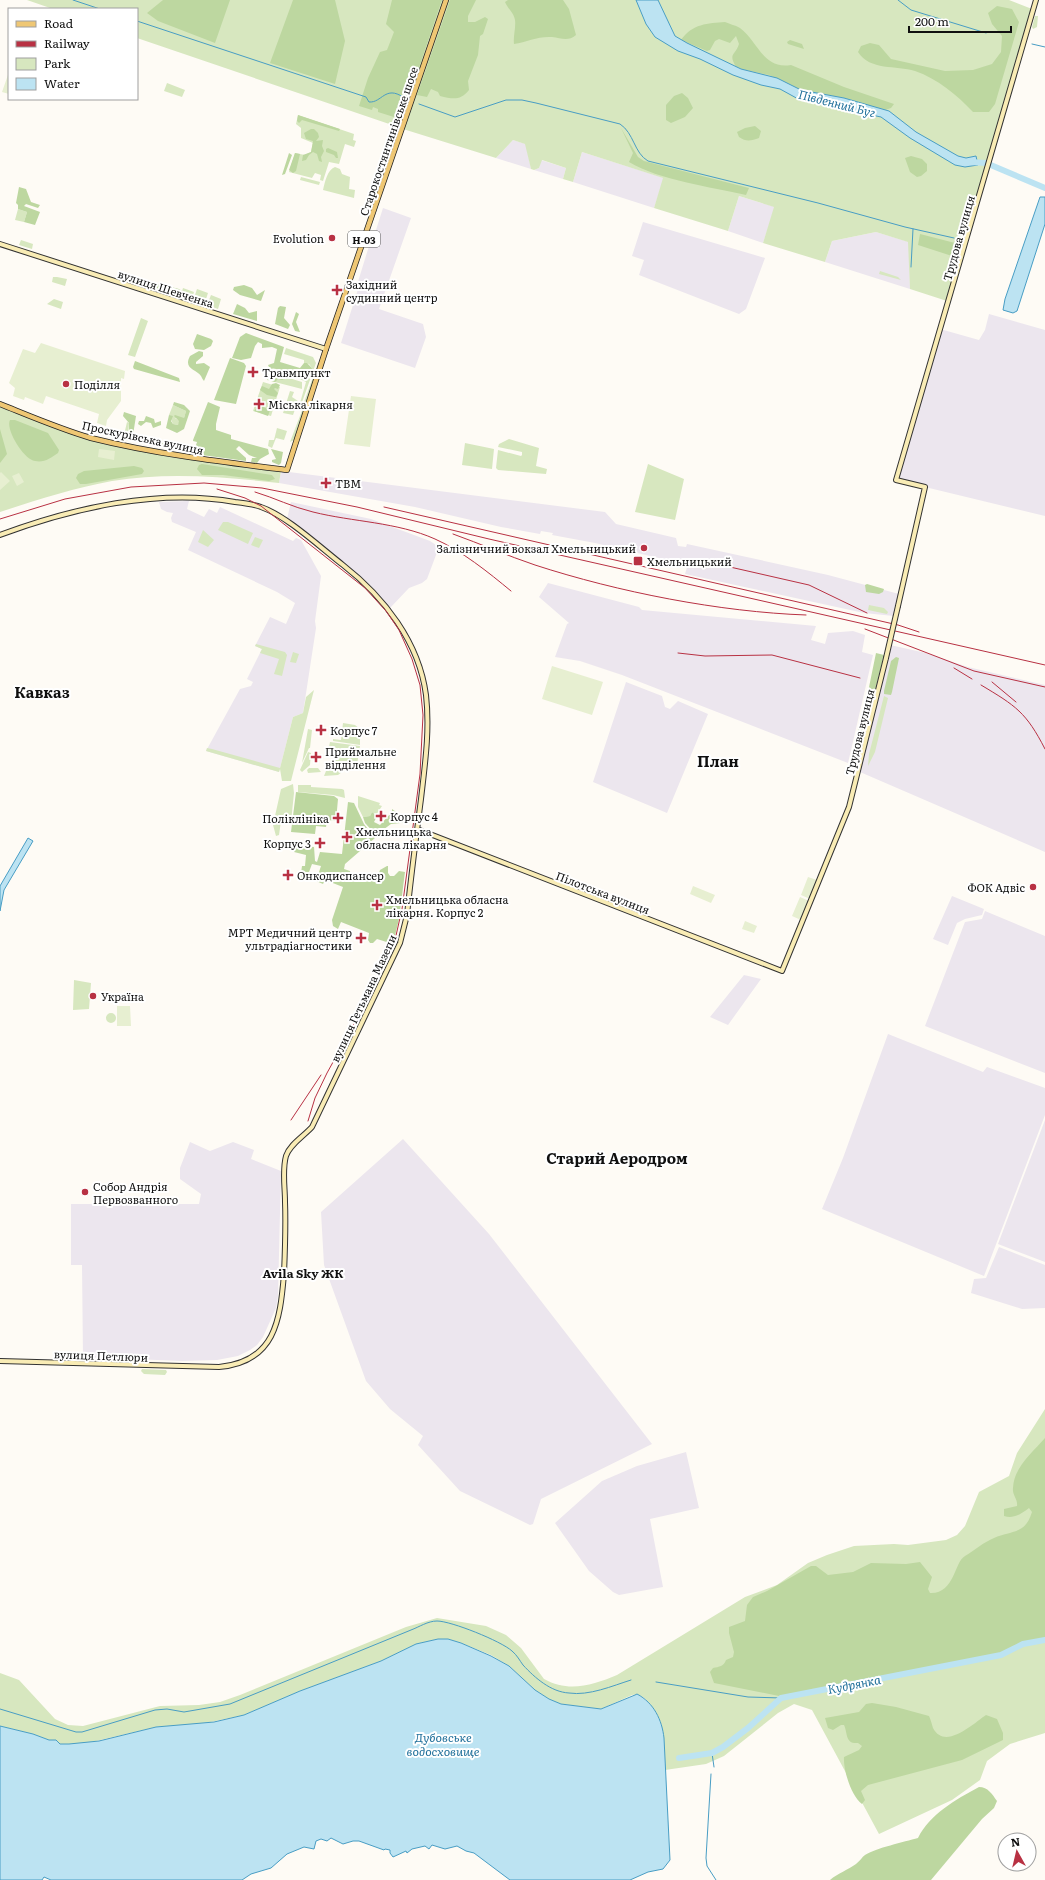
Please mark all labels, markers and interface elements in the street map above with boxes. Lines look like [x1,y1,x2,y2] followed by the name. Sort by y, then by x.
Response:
[8,8,138,100] legend
[909,8,1011,34] scale bar
[915,12,949,30] text: 200 m
[44,14,74,32] text: Road
[44,34,90,52] text: Railway
[44,54,71,72] text: Park
[355,64,421,218] street label: Старокостянтинівське шосе
[44,74,80,92] text: Water
[797,85,877,121] water label: Південний Буг
[938,193,978,283] street label: Трудова вулиця
[273,230,324,246] place label: Evolution
[348,231,380,247] road number: Н-03
[327,233,337,243] marker: Evolution
[116,265,216,311] street label: вулиця Шевченка
[346,276,438,305] place label: Західний судинний центр
[331,284,343,296] marker: Західний судинний центр
[262,364,331,380] place label: Травмпункт
[247,366,259,378] marker: Травмпункт
[74,376,121,392] place label: Поділля
[61,379,71,389] marker: Поділля
[268,396,353,412] place label: Міська лікарня
[253,398,265,410] marker: Міська лікарня
[81,416,206,458] street label: Проскурівська вулиця
[335,475,361,491] place label: ТВМ
[320,477,332,489] marker: ТВМ
[437,540,636,556] place label: Залізничний вокзал Хмельницький
[639,543,649,553] marker: Залізничний вокзал Хмельницький
[647,553,732,569] place label: Хмельницький
[632,555,644,567] marker: Хмельницький
[14,680,70,703] district label: Кавказ
[841,687,878,777] street label: Трудова вулиця
[330,722,378,738] place label: Корпус 7
[315,724,327,736] marker: Корпус 7
[325,743,397,772] place label: Приймальне відділення
[697,749,739,772] district label: План
[310,751,322,763] marker: Приймальне відділення
[390,808,438,824] place label: Корпус 4
[262,810,329,826] place label: Поліклініка
[375,810,387,822] marker: Корпус 4
[332,812,344,824] marker: Поліклініка
[356,823,447,852] place label: Хмельницька обласна лікарня
[341,831,353,843] marker: Хмельницька обласна лікарня
[263,835,311,851] place label: Корпус 3
[314,837,326,849] marker: Корпус 3
[297,867,384,883] place label: Онкодиспансер
[554,867,653,917] street label: Пілотська вулиця
[282,869,294,881] marker: Онкодиспансер
[967,879,1026,895] place label: ФОК Адвіс
[1028,882,1038,892] marker: ФОК Адвіс
[386,891,508,920] place label: Хмельницька обласна лікарня. Корпус 2
[371,899,383,911] marker: Хмельницька обласна лікарня. Корпус 2
[228,924,352,953] place label: МРТ Медичний центр ультрадіагностики
[326,931,400,1065] street label: вулиця Гетьмана Мазепи
[355,932,367,944] marker: МРТ Медичний центр ультрадіагностики
[101,988,144,1004] place label: Україна
[88,991,98,1001] marker: Україна
[546,1146,688,1169] district label: Старий Аеродром
[93,1178,178,1207] place label: Собор Андрія Первозванного
[80,1187,90,1197] marker: Собор Андрія Первозванного
[262,1264,344,1282] district label: Avila Sky ЖК
[54,1345,148,1365] street label: вулиця Петлюри
[826,1670,882,1698] water label: Кудрянка
[407,1728,480,1760] water label: Дубовське водосховище
[997,1832,1037,1872] north arrow
[1010,1833,1021,1850] text: N

